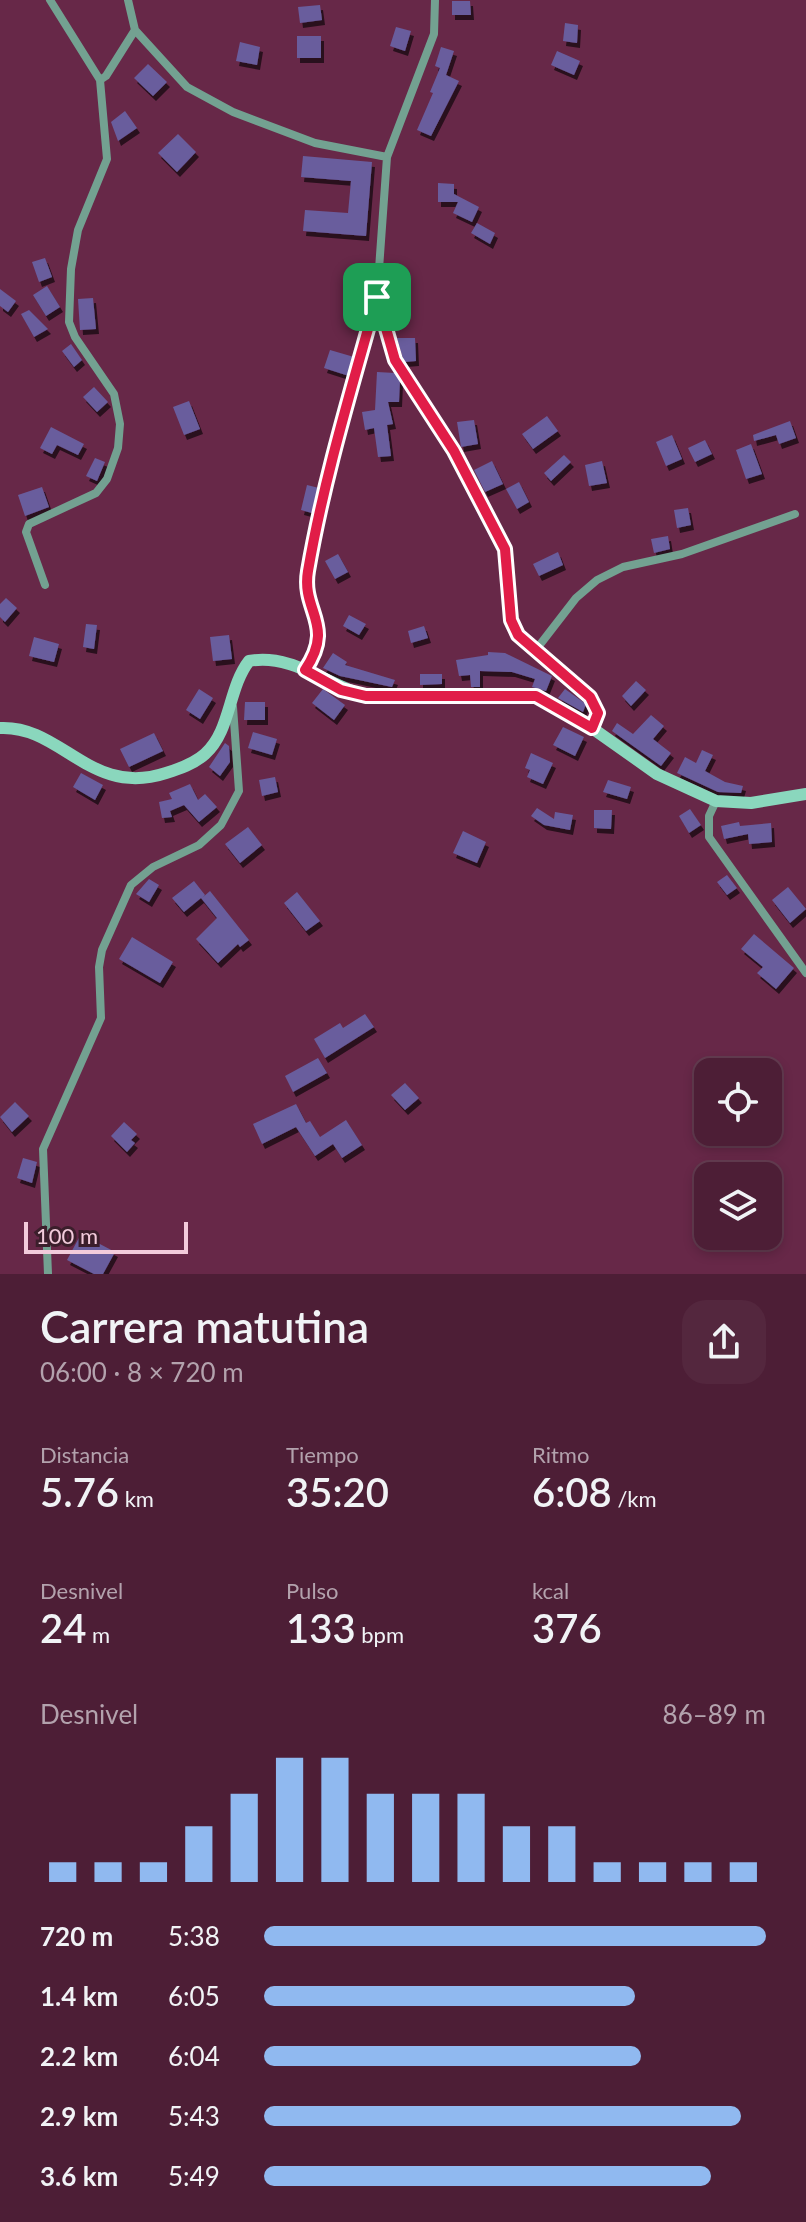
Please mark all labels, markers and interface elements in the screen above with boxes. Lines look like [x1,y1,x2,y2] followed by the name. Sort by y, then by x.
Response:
[343,263,411,331] pin
[355,275,399,319] icon: arrive
[694,1058,782,1250] map controls
[694,1058,782,1146] button: locate
[694,1162,782,1250] button: layers
[24,1218,188,1254] scale bar
[36,1222,98,1249] text: 100 m
[40,1300,369,1352] text: Carrera matutina
[682,1300,766,1384] button: share
[40,1356,244,1388] text: 06:00 · 8 × 720 m
[40,1441,129,1468] text: Distancia
[286,1441,359,1468] text: Tiempo
[532,1441,589,1468] text: Ritmo
[40,1468,119,1516] text: 5.76
[286,1468,389,1516] text: 35:20
[532,1468,612,1516] text: 6:08
[119,1485,154,1512] text: km
[612,1485,657,1512] text: /km
[40,1577,123,1604] text: Desnivel
[286,1577,339,1604] text: Pulso
[532,1577,569,1604] text: kcal
[40,1604,86,1652] text: 24
[286,1604,356,1652] text: 133
[532,1604,602,1652] text: 376
[86,1621,110,1648] text: m
[356,1621,404,1648] text: bpm
[40,1698,138,1730] text: Desnivel
[663,1698,766,1730] text: 86–89 m
[40,1920,113,1952] text: 720 m
[168,1920,220,1952] text: 5:38
[40,1980,118,2012] text: 1.4 km
[168,1980,220,2012] text: 6:05
[40,2040,118,2072] text: 2.2 km
[168,2040,220,2072] text: 6:04
[40,2100,118,2132] text: 2.9 km
[168,2100,220,2132] text: 5:43
[40,2160,118,2192] text: 3.6 km
[168,2160,220,2192] text: 5:49

